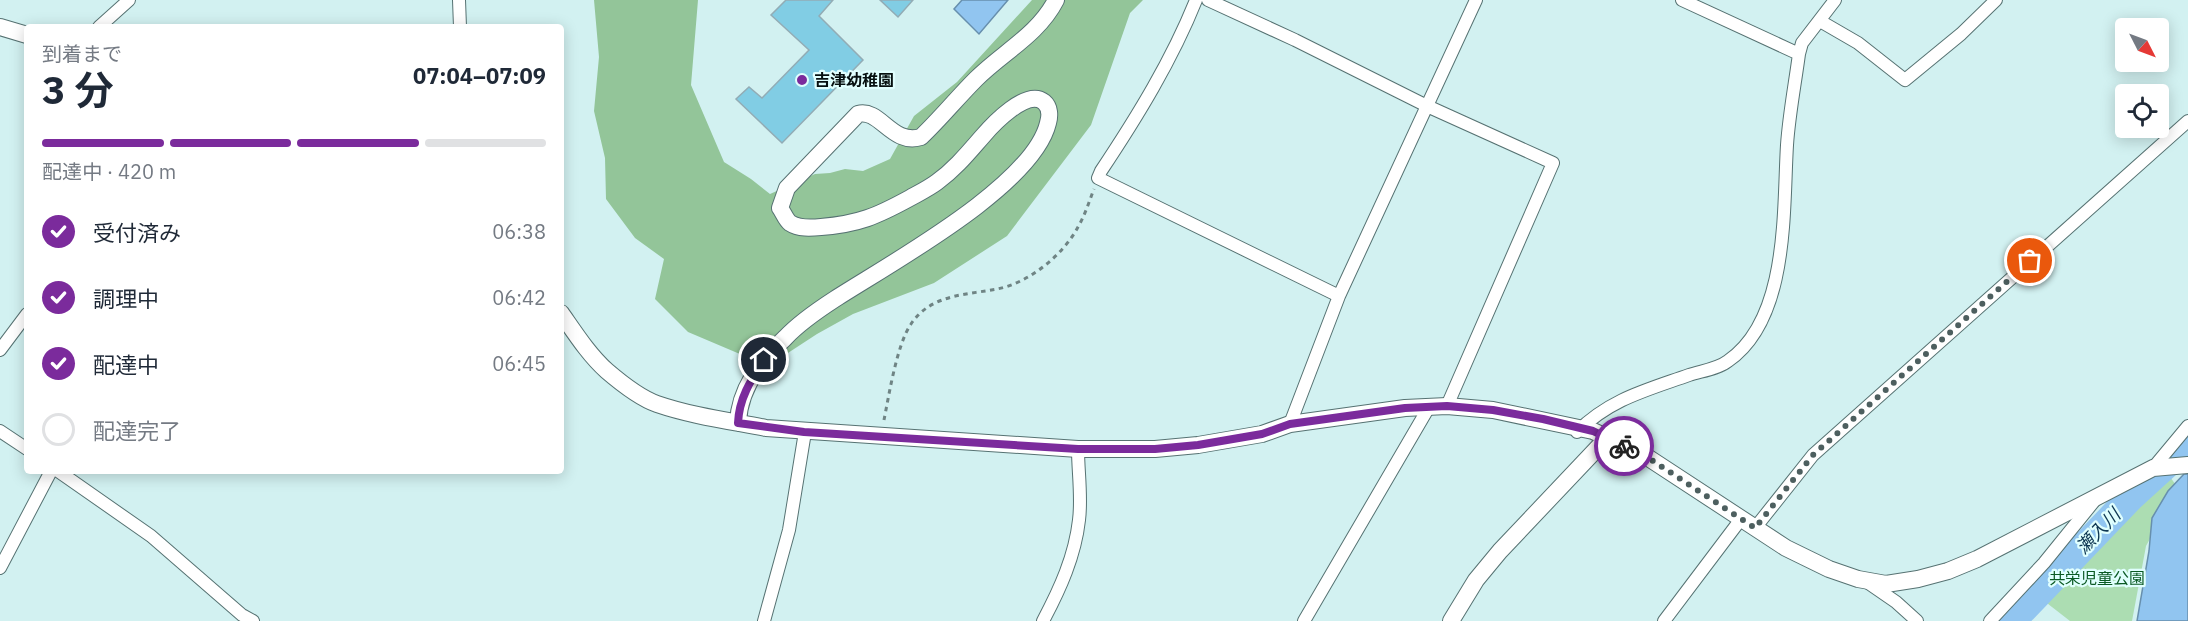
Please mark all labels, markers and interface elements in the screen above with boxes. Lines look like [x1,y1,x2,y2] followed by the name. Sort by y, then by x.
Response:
[2115,18,2169,72] north arrow
[2115,18,2169,138] map controls
[42,40,122,67] text: 到着まで
[413,61,546,90] text: 07:04–07:09
[42,64,114,115] text: 3 分
[814,70,894,90] place label: 吉津幼稚園
[795,73,809,87] marker: 吉津幼稚園
[2115,84,2169,138] button: locate
[42,158,176,185] text: 配達中 · 420 m
[42,215,75,248] icon: check
[93,218,181,247] text: 受付済み
[492,218,546,245] text: 06:38
[2004,235,2055,286] pin
[2013,244,2046,277] icon: bag
[42,281,75,314] icon: check
[93,284,159,313] text: 調理中
[492,284,546,311] text: 06:42
[738,334,789,385] pin
[747,343,780,376] icon: home
[42,347,75,380] icon: check
[93,350,159,379] text: 配達中
[492,350,546,377] text: 06:45
[93,416,181,445] text: 配達完了
[1594,416,1654,476] courier
[1608,430,1641,463] icon: bike
[2071,502,2126,558] water label: 瀬入川
[2049,568,2145,588] park label: 共栄児童公園

